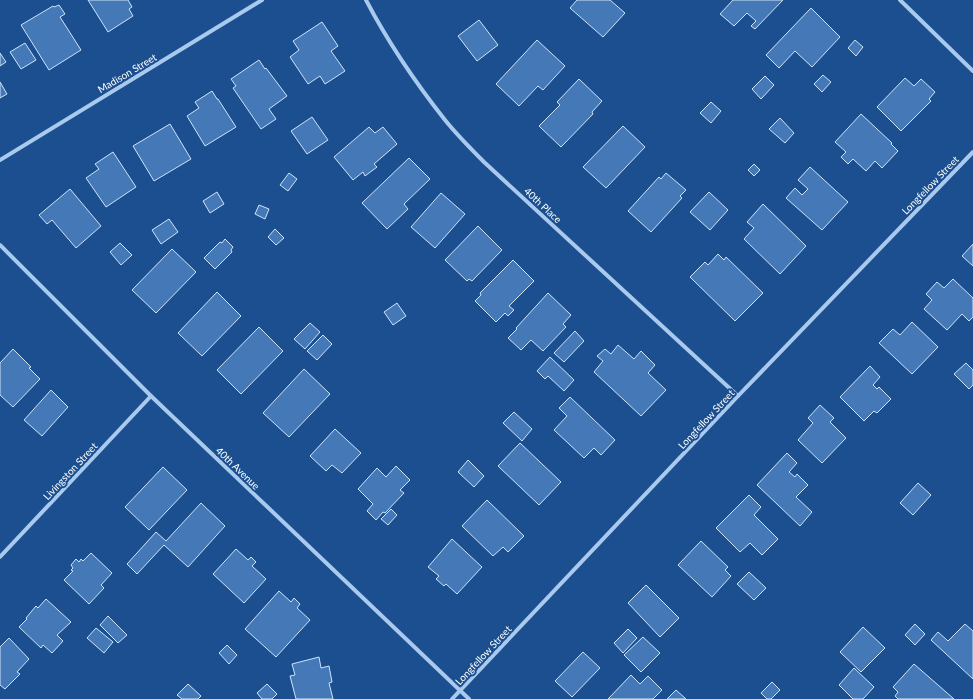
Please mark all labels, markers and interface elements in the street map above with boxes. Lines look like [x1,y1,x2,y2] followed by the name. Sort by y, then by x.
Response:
[95,50,159,95] street label: Madison Street
[899,153,961,217] street label: Longfellow Street
[522,185,564,225] street label: 40th Place
[675,387,737,451] street label: Longfellow Street
[40,440,100,502] street label: Livingston Street
[214,444,262,492] street label: 40th Avenue
[452,623,514,687] street label: Longfellow Street

